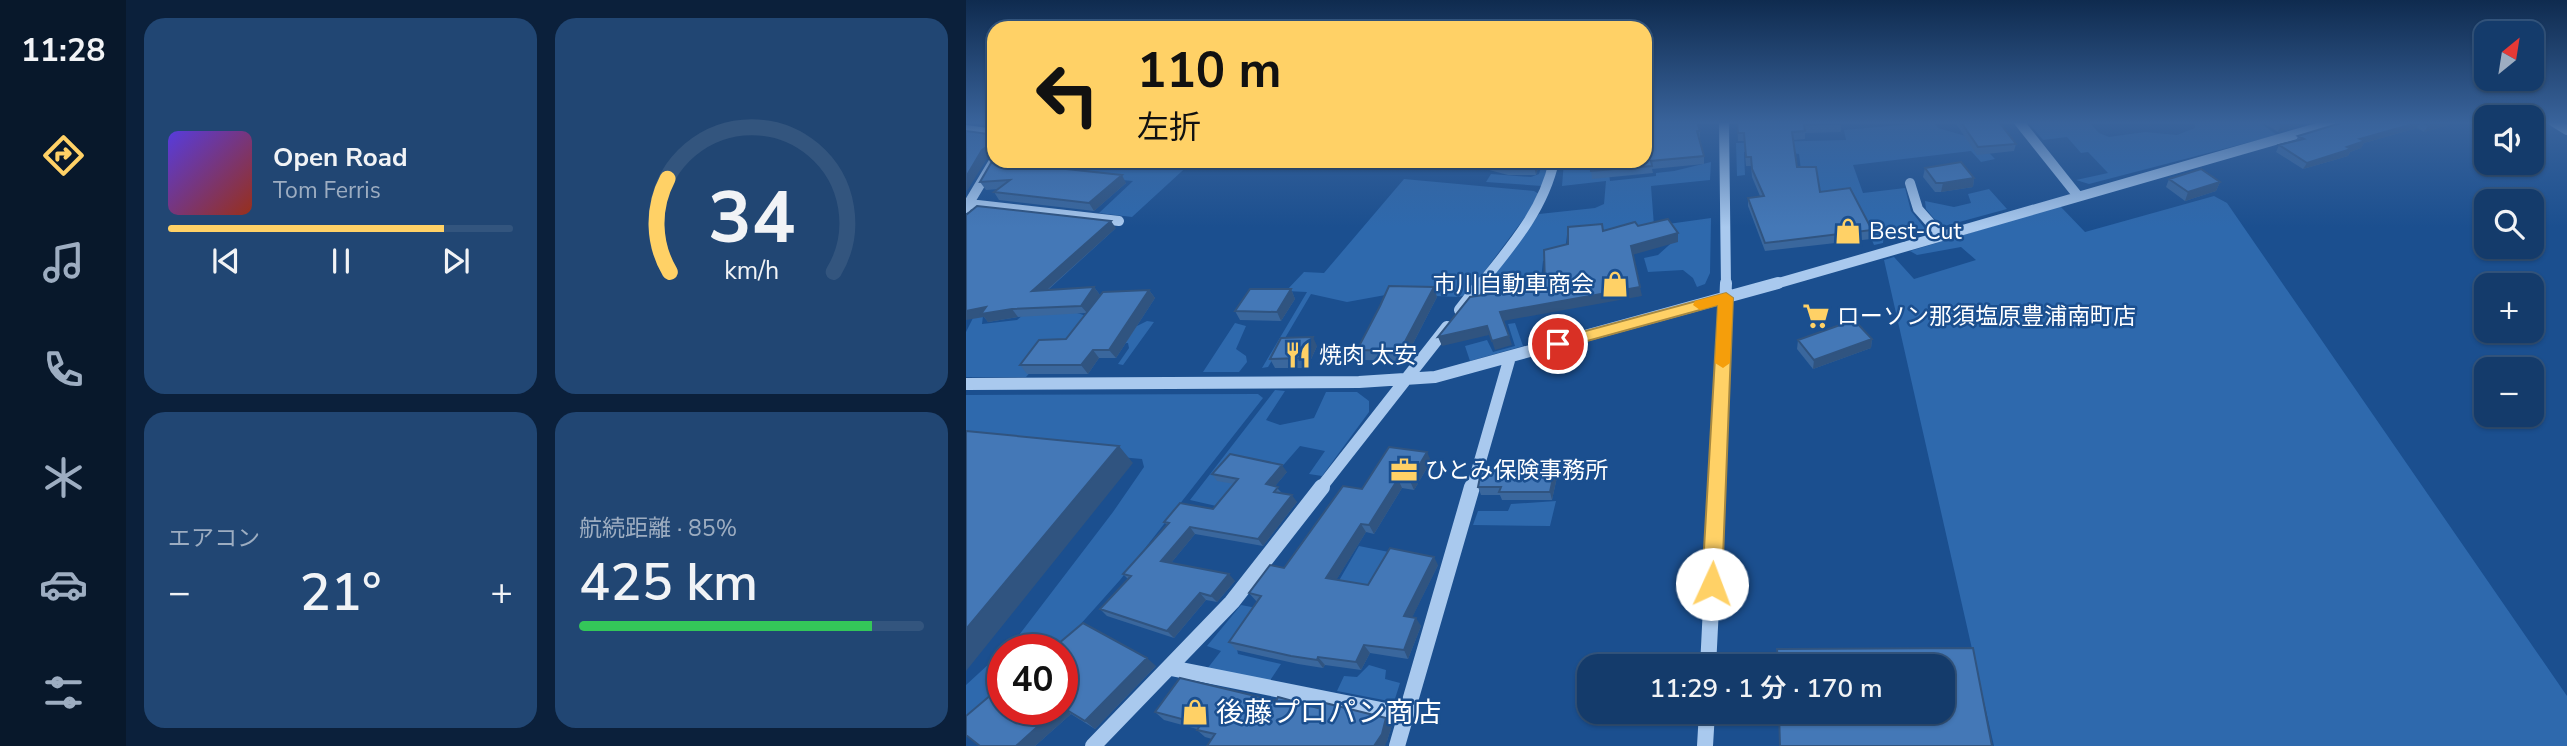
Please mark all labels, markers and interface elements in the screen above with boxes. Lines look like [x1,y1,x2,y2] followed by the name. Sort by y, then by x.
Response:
[2474,21,2544,91] north arrow
[2474,21,2544,427] map controls
[21,29,105,72] text: 11:28
[1137,37,1281,104] text: 110 m
[1022,49,1113,140] icon: left
[2474,105,2544,175] button: sound
[1137,106,1201,149] text: 左折
[39,131,88,180] icon: directions
[273,140,408,175] text: Open Road
[708,168,795,268] text: 34
[273,175,381,206] text: Tom Ferris
[2474,189,2544,259] button: search
[1833,216,1863,246] shop icon: Best-Cut
[1869,216,1962,247] place label: Best-Cut
[39,238,88,287] icon: music
[207,242,245,280] icon: previous
[322,242,360,280] icon: pause
[437,242,475,280] icon: next
[724,254,779,288] text: km/h
[1433,269,1594,300] place label: 市川自動車商会
[1600,269,1630,299] shop icon: 市川自動車商会
[2474,273,2544,343] button: +
[1801,301,1831,331] supermarket icon: ローソン那須塩原豊浦南町店
[1837,301,2136,332] place label: ローソン那須塩原豊浦南町店
[1528,314,1588,374] pin
[1539,325,1577,363] icon: arrive
[1283,340,1313,370] restaurant icon: 焼肉 太安
[1319,340,1417,371] place label: 焼肉 太安
[39,345,88,394] icon: phone
[2474,357,2544,427] button: −
[39,453,88,502] icon: climate
[1389,455,1419,485] office icon: ひとみ保険事務所
[1425,455,1608,486] place label: ひとみ保険事務所
[579,513,737,544] text: 航続距離 · 85%
[168,523,260,554] text: エアコン
[579,547,758,618] text: 425 km
[1675,547,1749,621] position arrow
[300,557,381,628] text: 21°
[39,560,88,609] icon: car
[168,567,191,618] text: −
[490,567,513,618] text: +
[987,634,1078,725] speed limit sign: 40
[39,668,88,717] icon: filters
[1650,671,1882,706] text: 11:29 · 1 分 · 170 m
[1216,694,1441,732] place label: 後藤プロパン商店
[1180,697,1210,727] shop icon: 後藤プロパン商店

